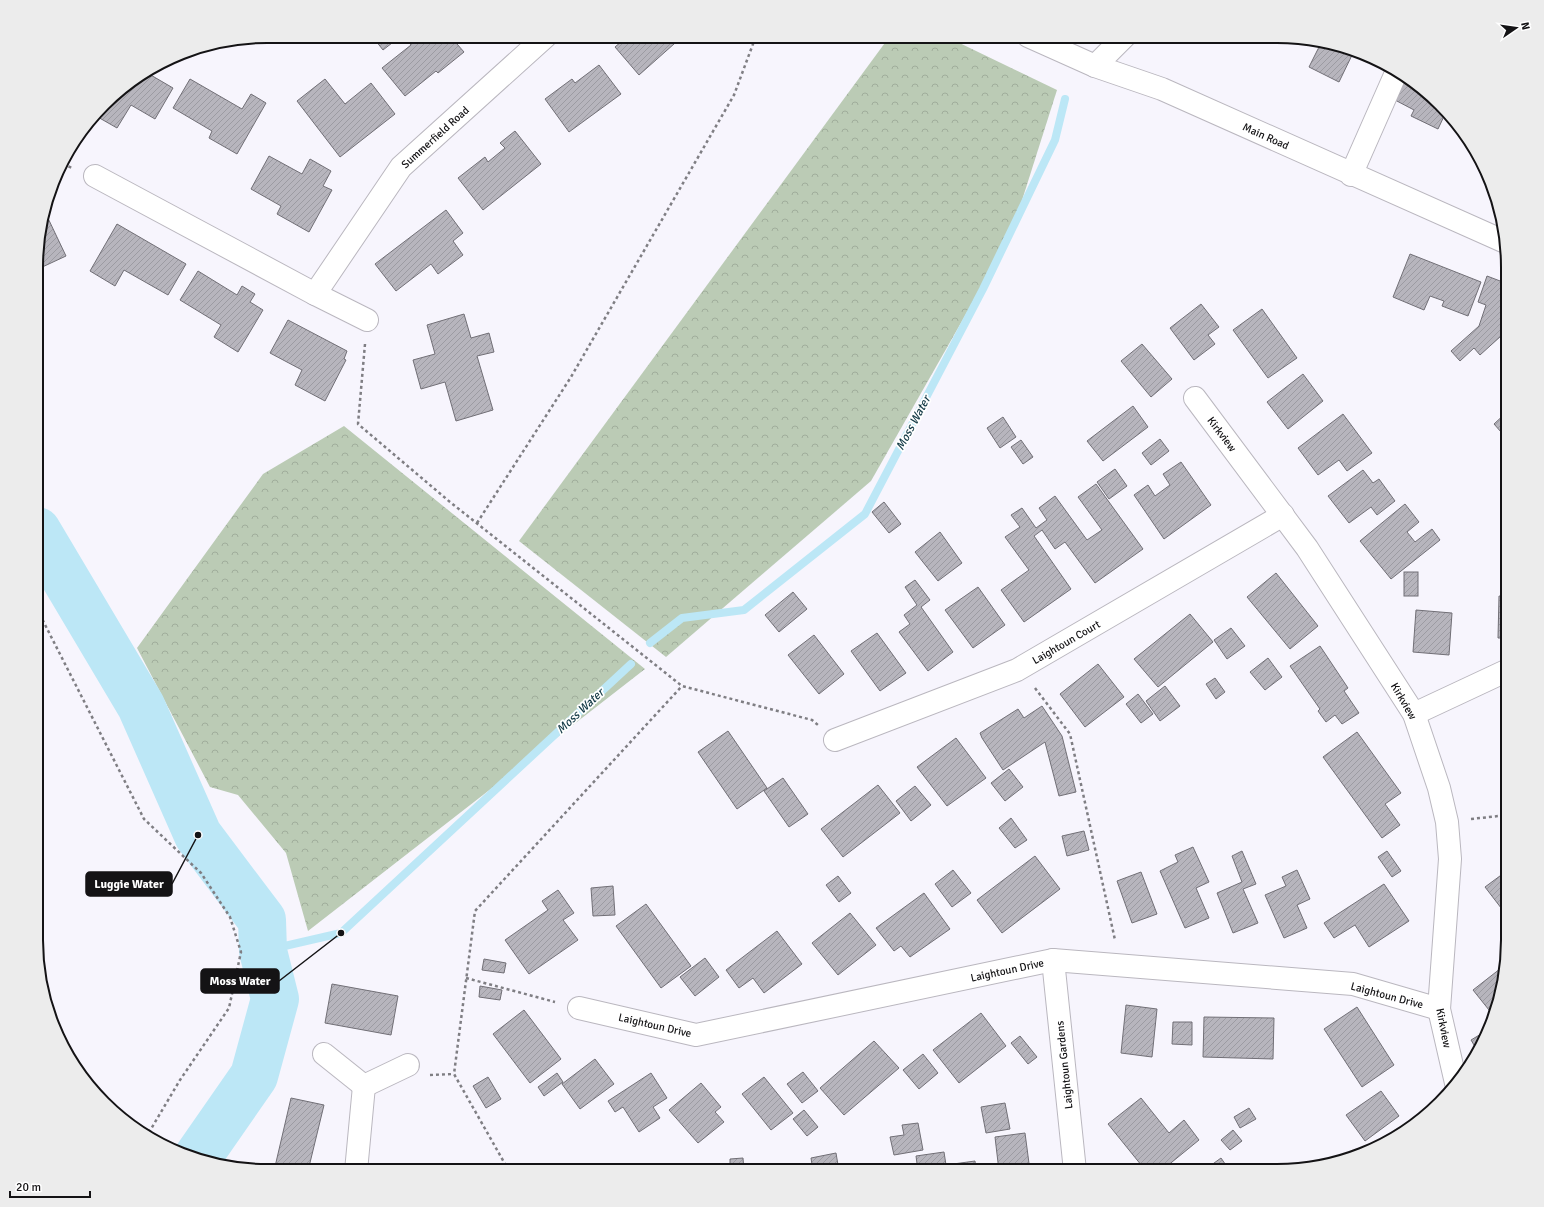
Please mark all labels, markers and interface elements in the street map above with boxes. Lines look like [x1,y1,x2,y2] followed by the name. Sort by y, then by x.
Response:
[1496,8,1536,48] north arrow
[1518,21,1532,31] text: N
[399,104,472,171] street label: Summerfield Road
[1241,120,1291,153] street label: Main Road
[893,392,935,453] water label: Moss Water
[1204,414,1239,454] street label: Kirkview
[1030,618,1103,667] street label: Laightoun Court
[1388,681,1419,722] street label: Kirkview
[554,685,608,737] water label: Moss Water
[86,872,172,896] callout: Luggie Water
[94,877,164,892] text: Luggie Water
[969,956,1045,985] street label: Laightoun Drive
[201,969,279,993] callout: Moss Water
[209,974,271,989] text: Moss Water
[1349,980,1425,1011] street label: Laightoun Drive
[1433,1007,1454,1049] street label: Kirkview
[617,1011,693,1040] street label: Laightoun Drive
[1053,1020,1076,1110] street label: Laightoun Gardens
[10,1173,90,1199] scale bar
[16,1180,41,1195] text: 20 m

